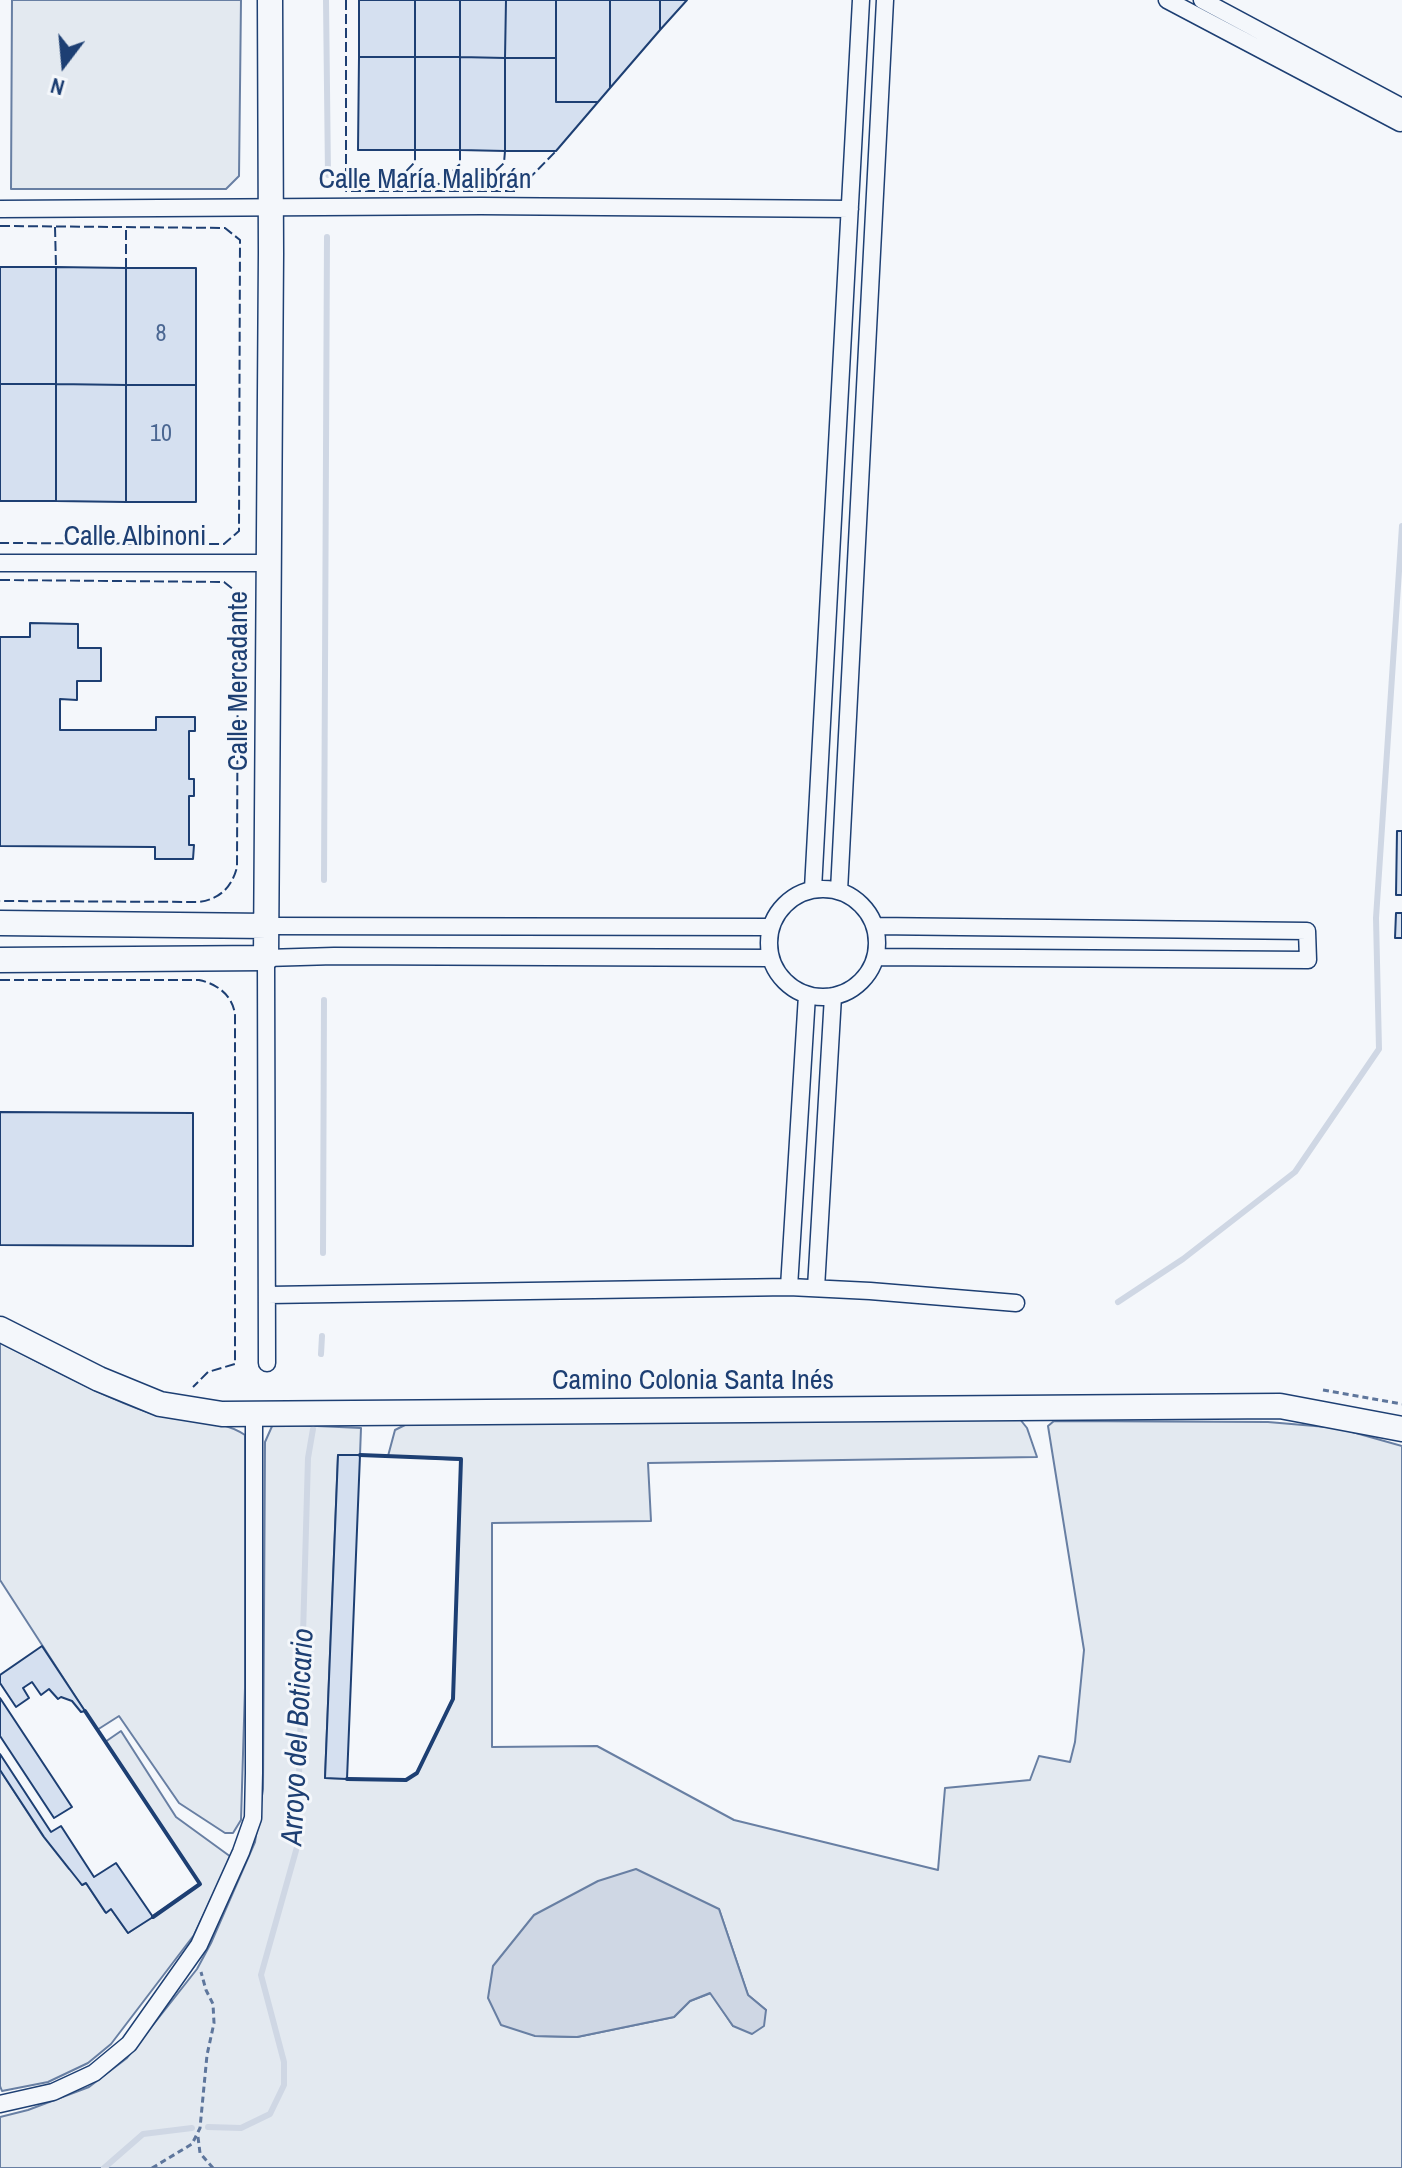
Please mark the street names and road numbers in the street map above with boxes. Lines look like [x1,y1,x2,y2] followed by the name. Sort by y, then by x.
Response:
[318,163,532,197] street label: Calle María Malibrán
[64,520,206,554] street label: Calle Albinoni
[222,591,256,771] street label: Calle Mercadante
[552,1364,834,1398] street label: Camino Colonia Santa Inés

